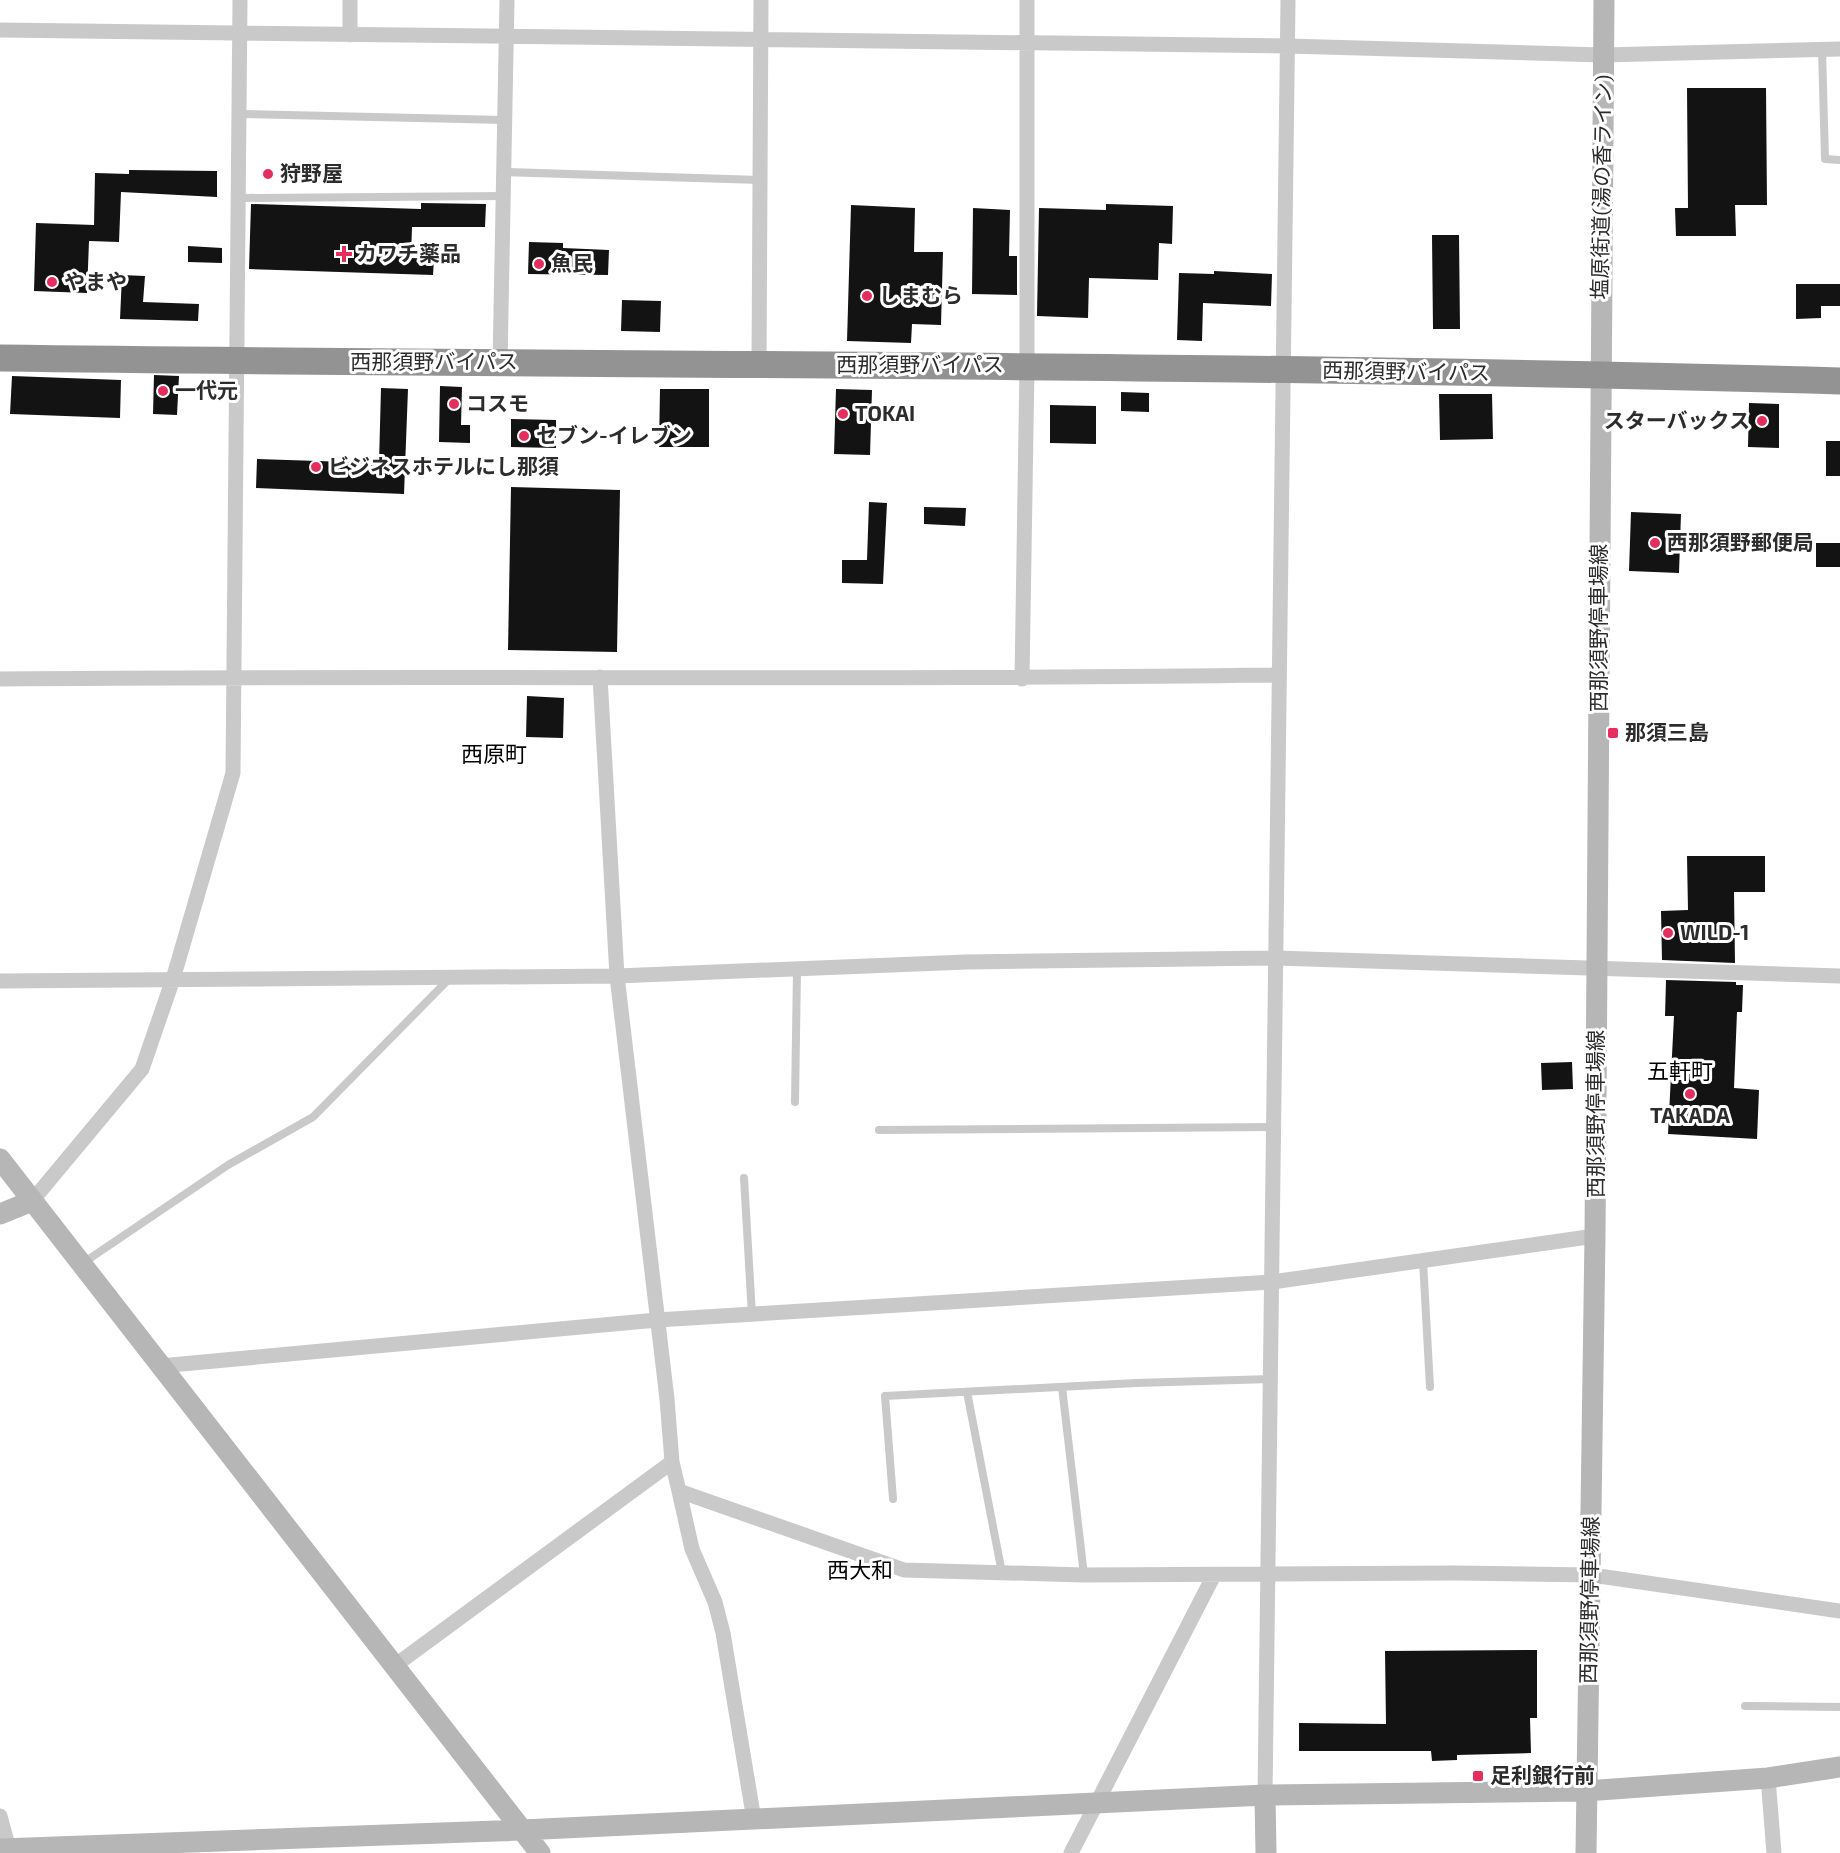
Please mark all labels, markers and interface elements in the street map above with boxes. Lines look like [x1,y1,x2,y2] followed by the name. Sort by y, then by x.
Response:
[1586,74,1615,300] street label: 塩原街道(湯の香ライン)
[280,160,343,185] place label: 狩野屋
[261,167,275,181] marker: 狩野屋
[356,240,461,265] place label: カワチ薬品
[337,247,351,261] marker: カワチ薬品
[551,250,593,275] place label: 魚民
[532,257,546,271] marker: 魚民
[64,268,127,293] place label: やまや
[45,275,59,289] marker: やまや
[879,282,963,307] place label: しまむら
[860,289,874,303] marker: しまむら
[350,348,518,373] street label: 西那須野バイパス
[836,351,1004,376] street label: 西那須野バイパス
[1322,357,1490,384] street label: 西那須野バイパス
[175,377,238,402] place label: 一代元
[156,384,170,398] marker: 一代元
[466,390,529,415] place label: コスモ
[447,397,461,411] marker: コスモ
[855,400,915,425] place label: TOKAI
[836,407,850,421] marker: TOKAI
[1604,407,1750,432] place label: スターバックス
[1755,414,1769,428] marker: スターバックス
[536,422,692,447] place label: セブン-イレブン
[517,429,531,443] marker: セブン-イレブン
[328,453,559,478] place label: ビジネスホテルにし那須
[309,460,323,474] marker: ビジネスホテルにし那須
[1667,529,1814,554] place label: 西那須野郵便局
[1648,536,1662,550] marker: 西那須野郵便局
[1585,544,1610,712] street label: 西那須野停車場線
[1625,719,1709,744] place label: 那須三島
[1606,726,1620,740] marker: 那須三島
[461,740,527,766] district label: 西原町
[1680,919,1749,944] place label: WILD-1
[1661,926,1675,940] marker: WILD-1
[1582,1030,1607,1198] street label: 西那須野停車場線
[1647,1057,1713,1083] district label: 五軒町
[1683,1087,1697,1101] marker: TAKADA
[1650,1102,1730,1127] place label: TAKADA
[1575,1516,1602,1684] street label: 西那須野停車場線
[827,1556,893,1582] district label: 西大和
[1490,1762,1595,1787] place label: 足利銀行前
[1471,1769,1485,1783] marker: 足利銀行前

